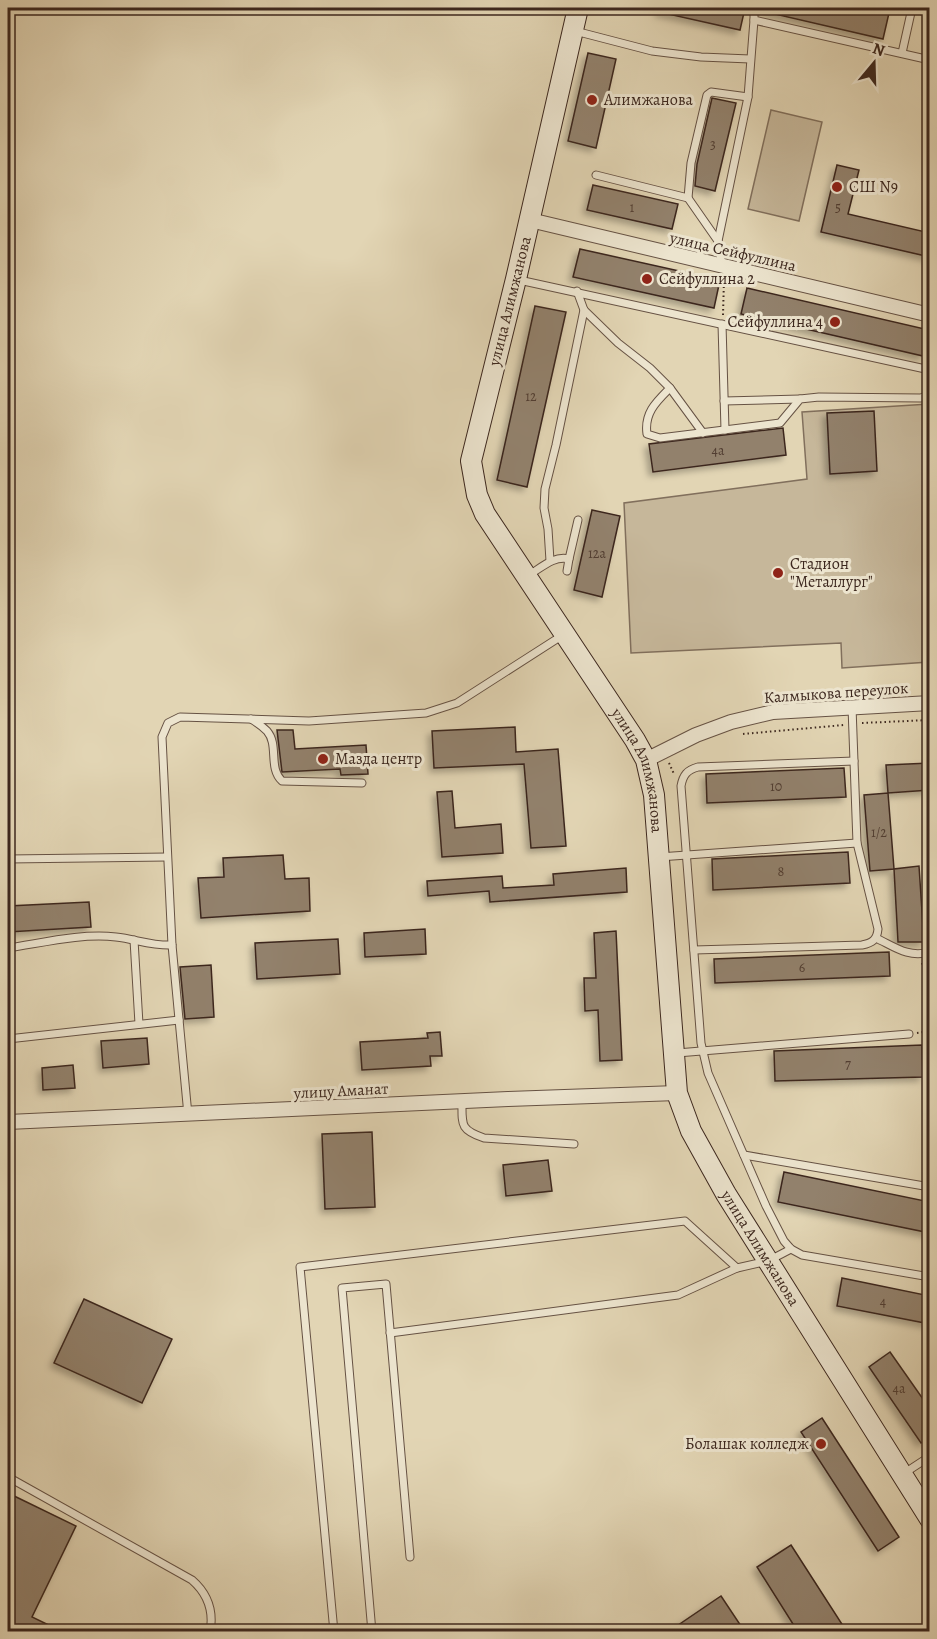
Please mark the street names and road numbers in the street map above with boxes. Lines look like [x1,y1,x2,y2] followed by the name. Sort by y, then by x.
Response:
[667,227,799,277] street label: улица Сейфуллина
[483,233,537,369] street label: улица Алимжанова
[763,677,909,709] street label: Калмыкова переулок
[605,703,668,834] street label: улица Алимжанова
[292,1078,389,1105] street label: улицу Аманат
[715,1185,805,1311] street label: улица Алимжанова

